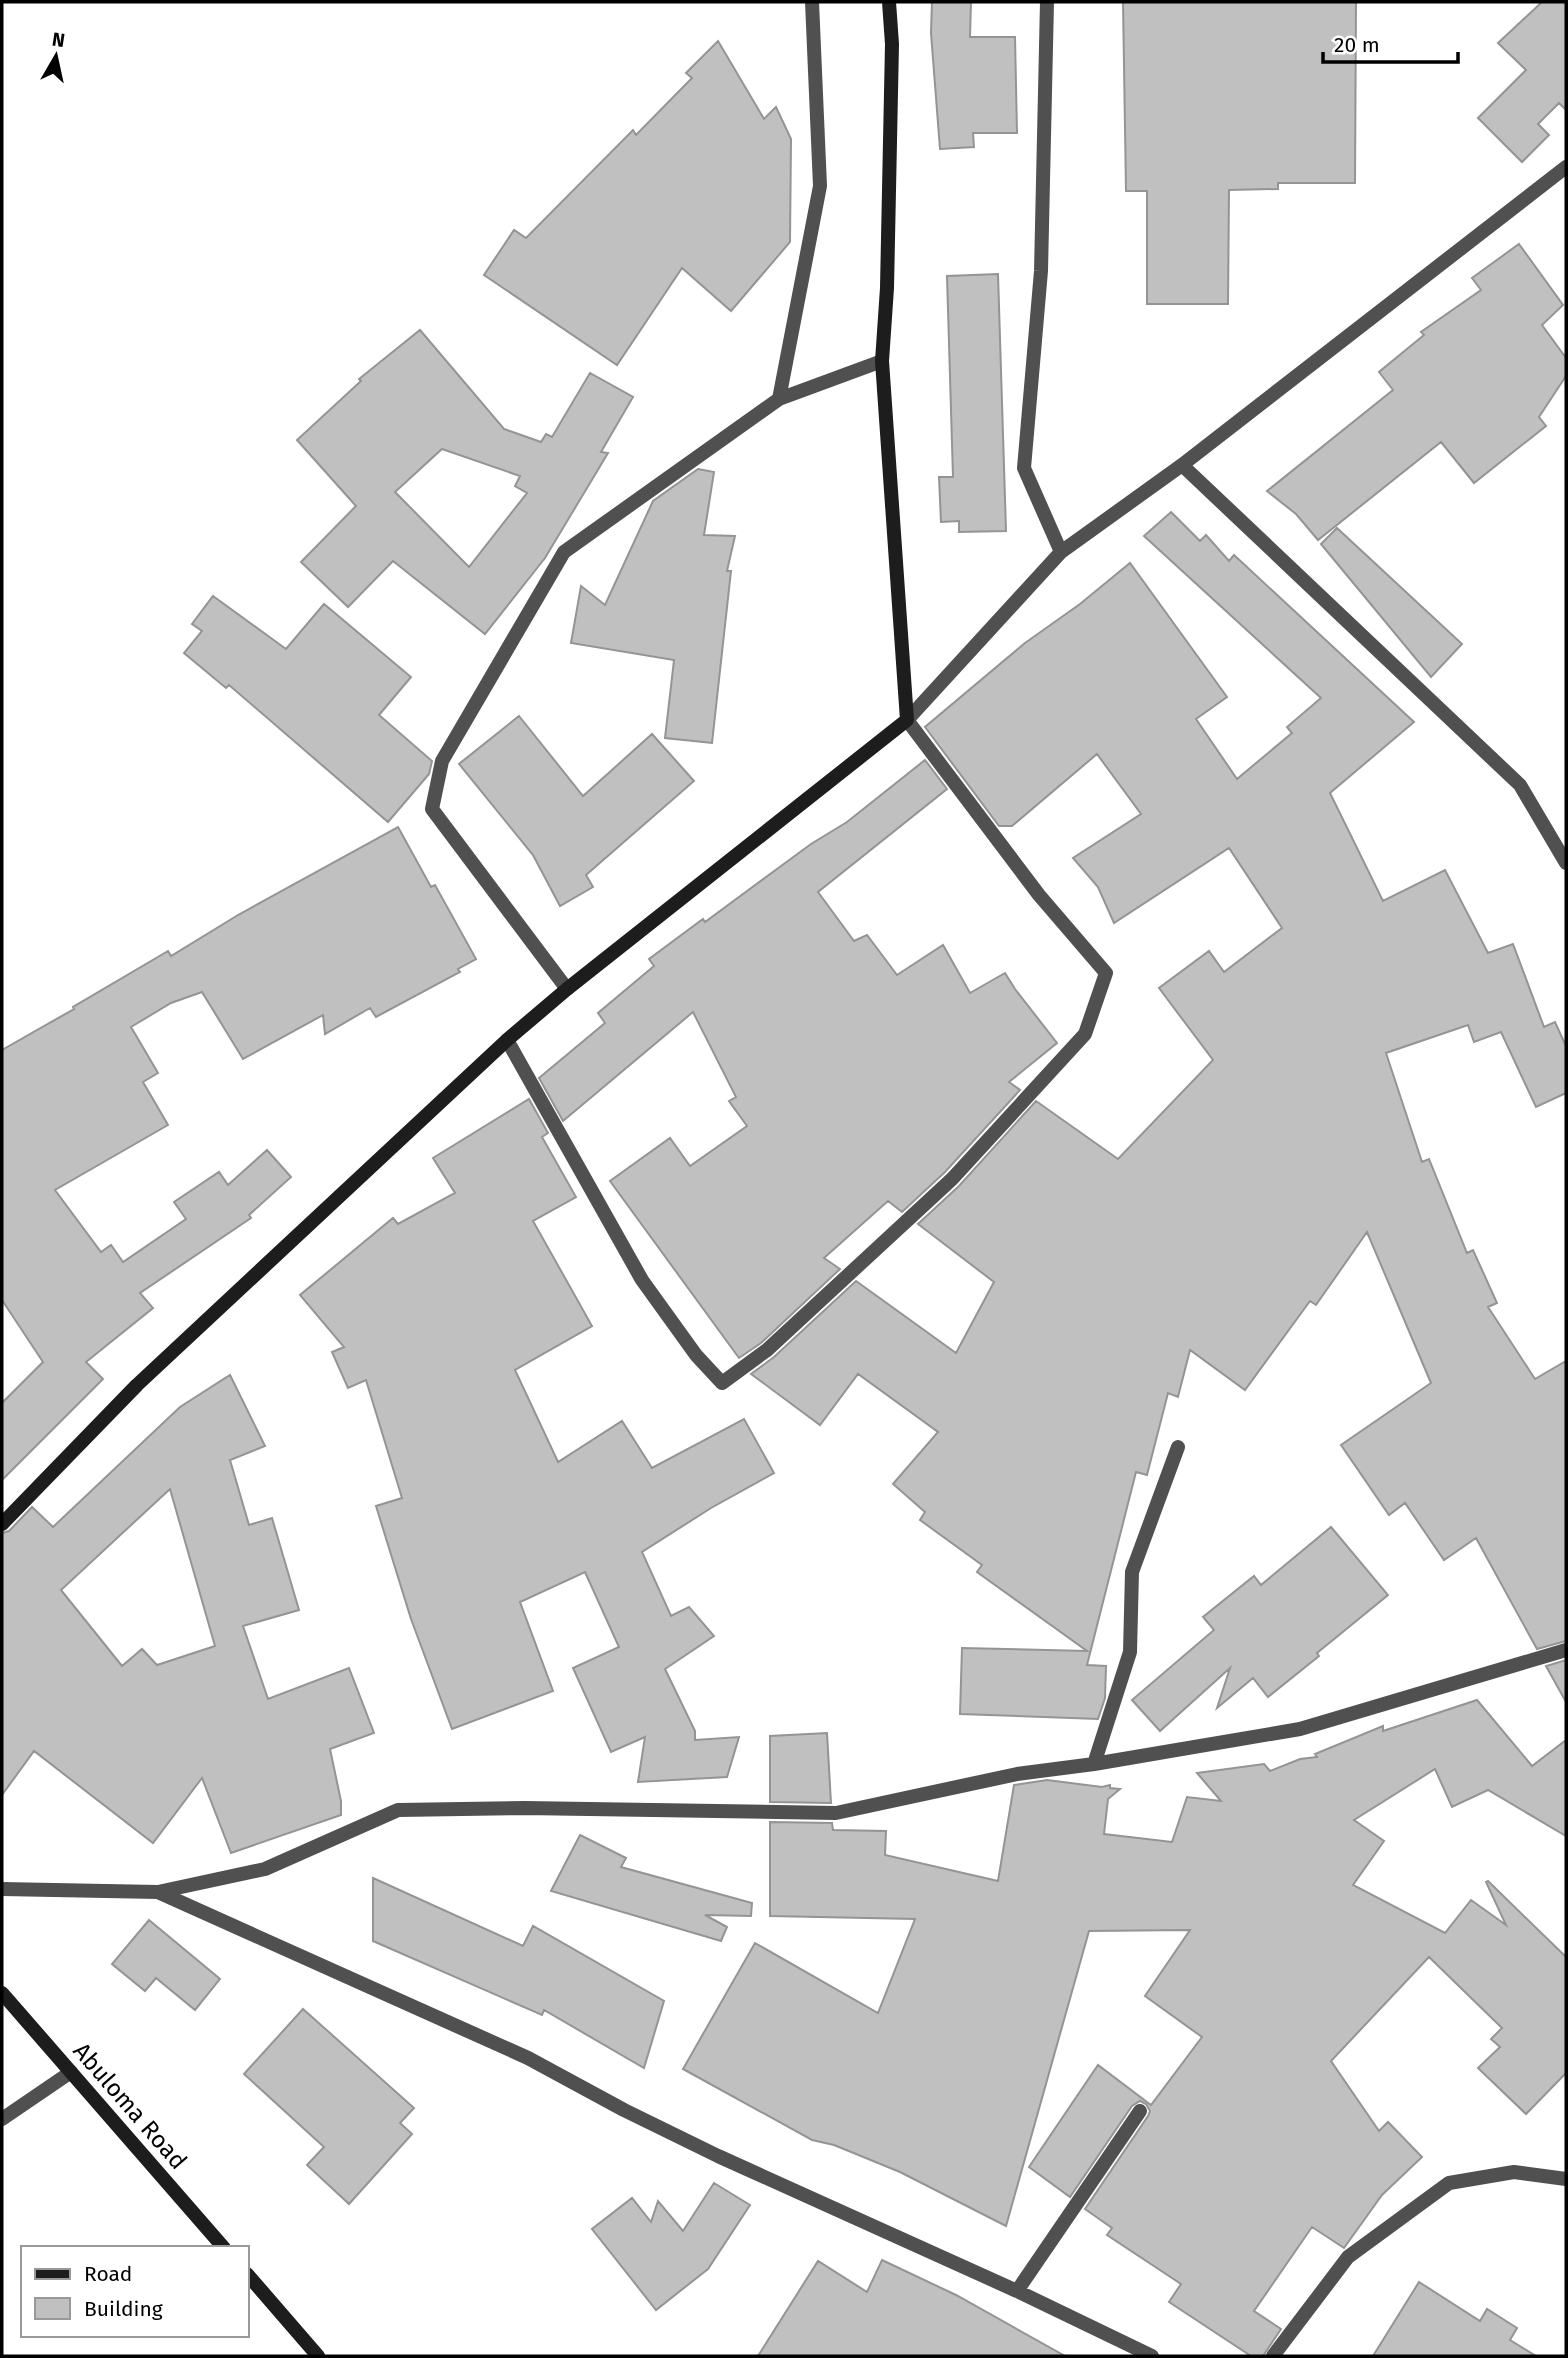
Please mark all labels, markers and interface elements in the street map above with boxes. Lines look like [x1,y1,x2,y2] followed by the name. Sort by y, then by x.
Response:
[21,21,91,91] north arrow
[1323,21,1458,65] scale bar
[51,27,67,52] text: N
[1334,32,1380,58] text: 20 m
[68,2037,192,2175] street label: Abuloma Road
[21,2246,248,2337] legend
[84,2261,132,2287] text: Road
[84,2296,163,2322] text: Building

